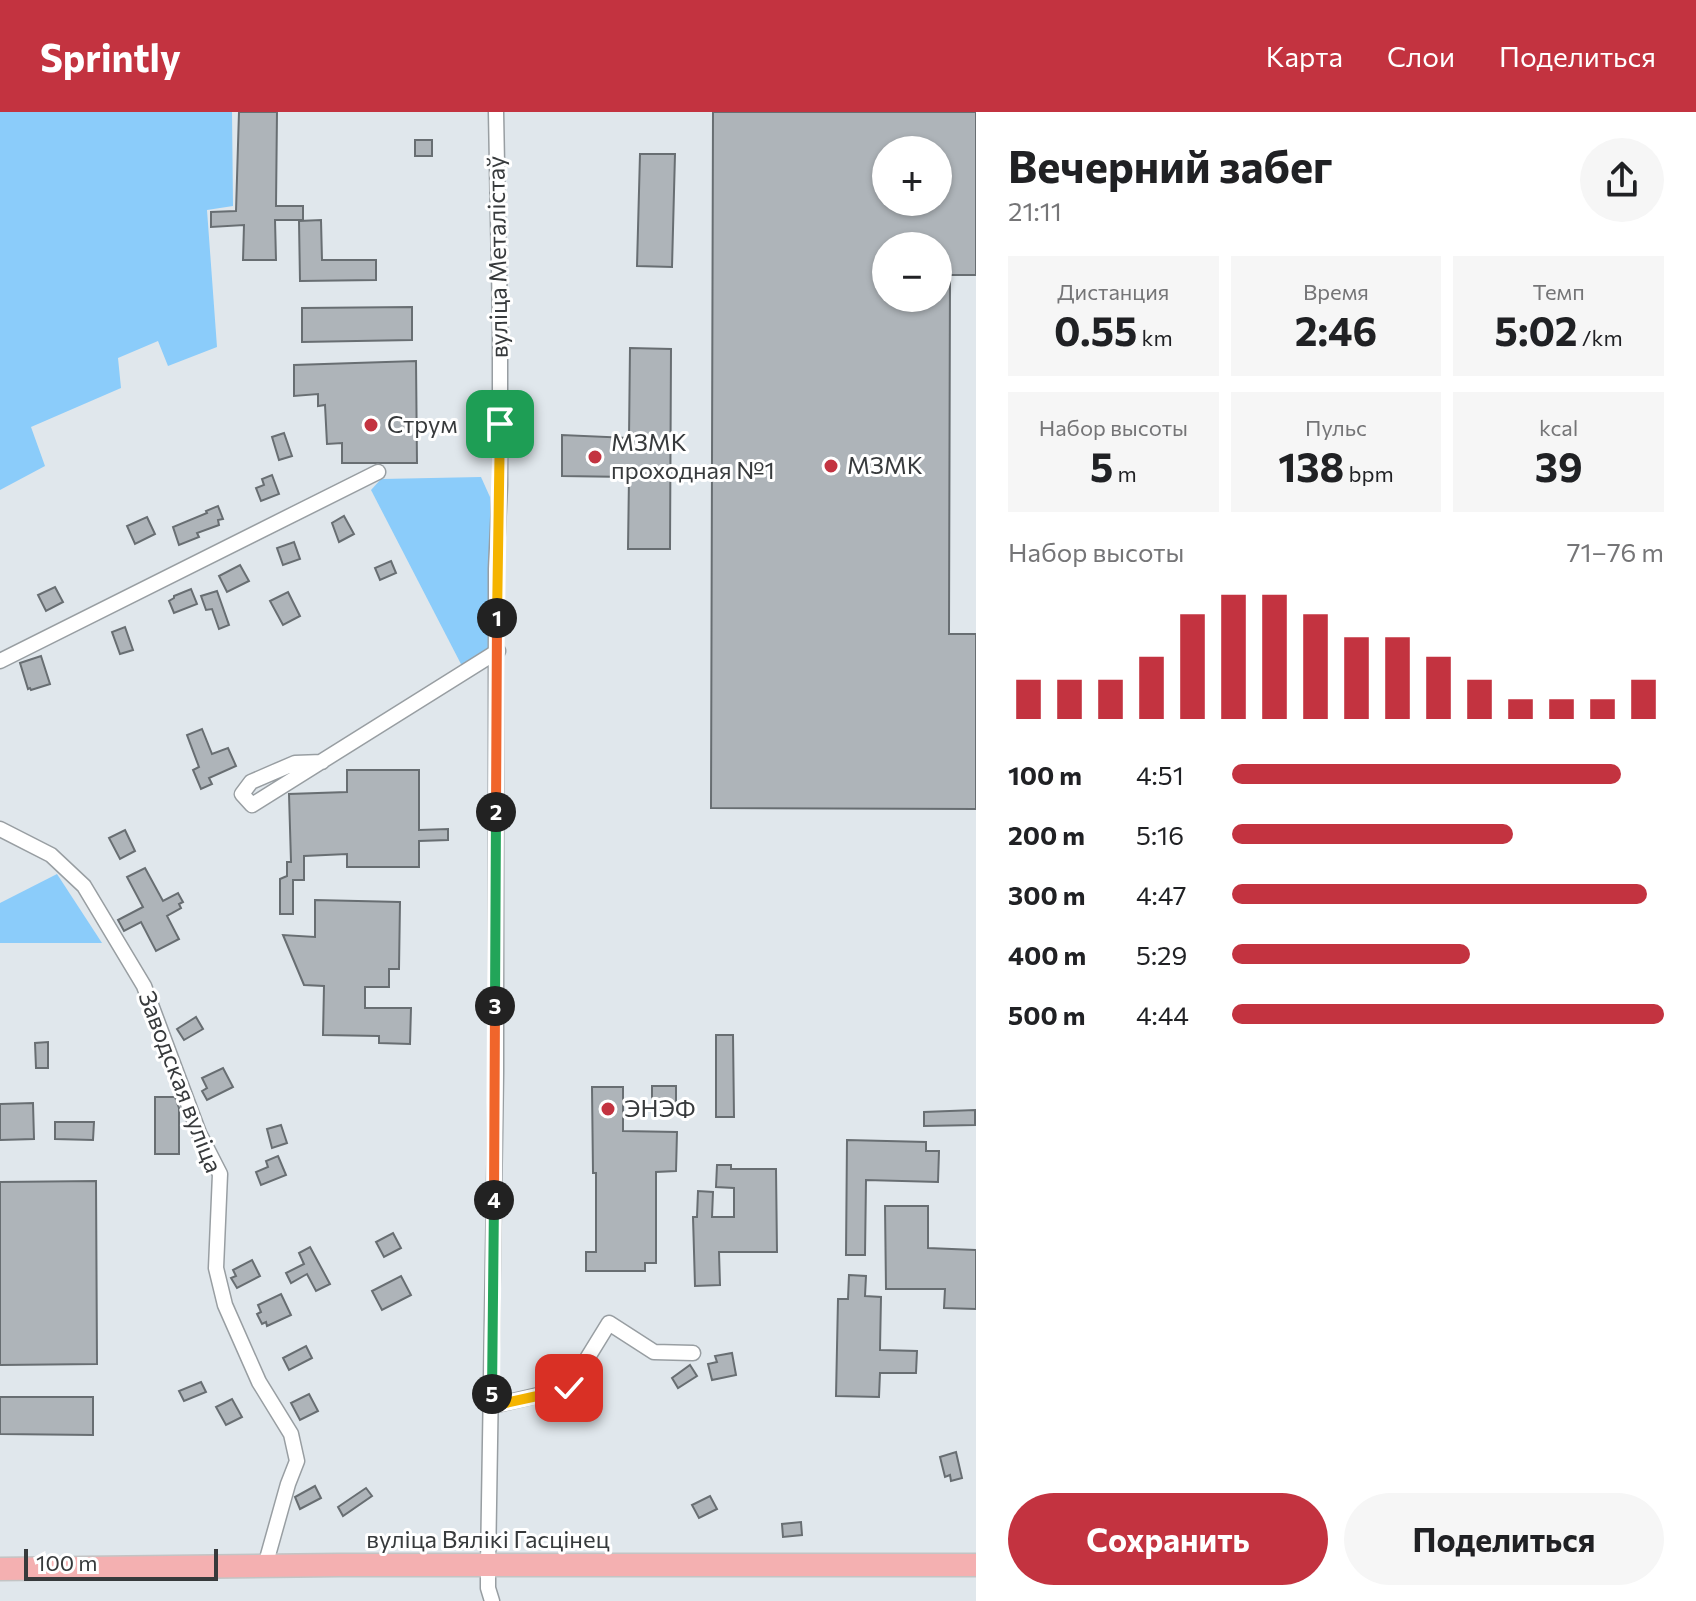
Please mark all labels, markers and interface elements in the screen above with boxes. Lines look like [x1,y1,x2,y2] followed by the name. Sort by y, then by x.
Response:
[40,33,181,80] text: Sprintly
[1266,39,1343,73] text: Карта
[1387,39,1455,73] text: Слои
[1499,39,1656,73] text: Поделиться
[872,136,952,312] map controls
[872,136,952,216] button: +
[1008,138,1333,192] text: Вечерний забег
[1580,138,1664,222] button: share
[480,156,513,358] street label: вуліца Металістаў
[1008,195,1062,226] text: 21:11
[872,232,952,312] button: −
[1057,278,1169,305] text: Дистанция
[1303,278,1369,305] text: Время
[1533,278,1585,305] text: Темп
[1054,305,1137,354] text: 0.55
[1295,305,1377,354] text: 2:46
[1495,305,1578,354] text: 5:02
[1137,324,1173,351] text: km
[1578,324,1623,351] text: /km
[466,390,534,458] pin
[478,402,522,446] icon: arrive
[387,409,457,438] place label: Струм
[1039,414,1188,441] text: Набор высоты
[1305,414,1367,441] text: Пульс
[1539,414,1578,441] text: kcal
[362,416,380,434] marker: Струм
[611,427,775,484] place label: МЗМК проходная №1
[1090,441,1113,490] text: 5
[1278,441,1344,490] text: 138
[1535,441,1583,490] text: 39
[586,448,604,466] marker: МЗМК проходная №1
[847,450,923,479] place label: МЗМК
[822,457,840,475] marker: МЗМК
[1113,460,1137,487] text: m
[1344,460,1394,487] text: bpm
[1008,536,1184,567] text: Набор высоты
[1567,536,1664,567] text: 71–76 m
[477,598,517,638] pin: 1
[492,604,502,631] text: 1
[1008,759,1082,790] text: 100 m
[1136,759,1184,790] text: 4:51
[476,792,516,832] pin: 2
[490,798,502,825] text: 2
[1008,819,1085,850] text: 200 m
[1136,819,1184,850] text: 5:16
[1008,879,1085,910] text: 300 m
[1136,879,1187,910] text: 4:47
[1008,939,1086,970] text: 400 m
[1136,939,1187,970] text: 5:29
[475,986,515,1026] pin: 3
[133,987,229,1176] street label: Заводская вуліца
[489,992,501,1019] text: 3
[1008,999,1085,1030] text: 500 m
[1136,999,1189,1030] text: 4:44
[624,1093,695,1122] place label: ЭНЭФ
[599,1100,617,1118] marker: ЭНЭФ
[474,1180,514,1220] pin: 4
[487,1186,501,1213] text: 4
[535,1354,603,1422] pin
[547,1366,591,1410] icon: check
[472,1374,512,1414] pin: 5
[486,1380,498,1407] text: 5
[1008,1493,1328,1585] button: Сохранить
[1344,1493,1664,1585] button: Поделиться
[366,1524,610,1553] street label: вуліца Вялікі Гасцінец
[24,1545,218,1581] scale bar
[36,1549,98,1576] text: 100 m

